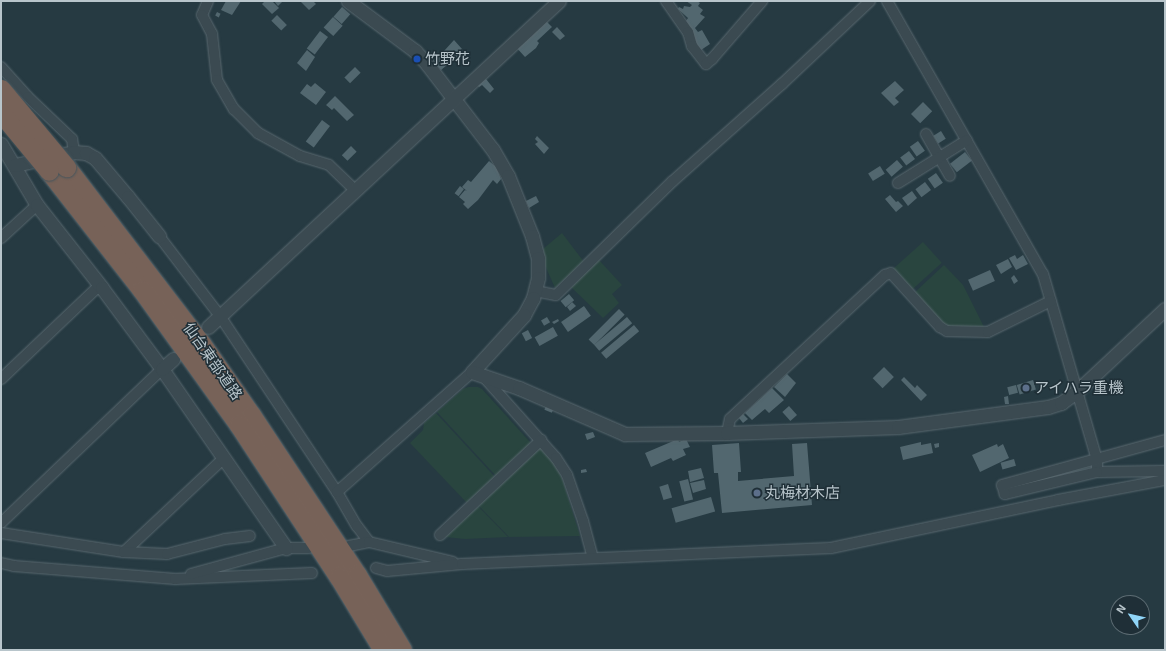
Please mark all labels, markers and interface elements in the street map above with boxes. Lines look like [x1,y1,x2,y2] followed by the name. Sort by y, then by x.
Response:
[425,50,470,68] place label: 竹野花
[412,54,422,64] marker: 竹野花
[180,319,246,403] street label: 仙台東部道路
[1034,379,1124,397] place label: アイハラ重機
[1021,383,1031,393] marker: アイハラ重機
[765,484,840,502] place label: 丸梅材木店
[752,488,762,498] marker: 丸梅材木店
[1110,595,1150,635] north arrow
[1113,602,1128,616] text: N

